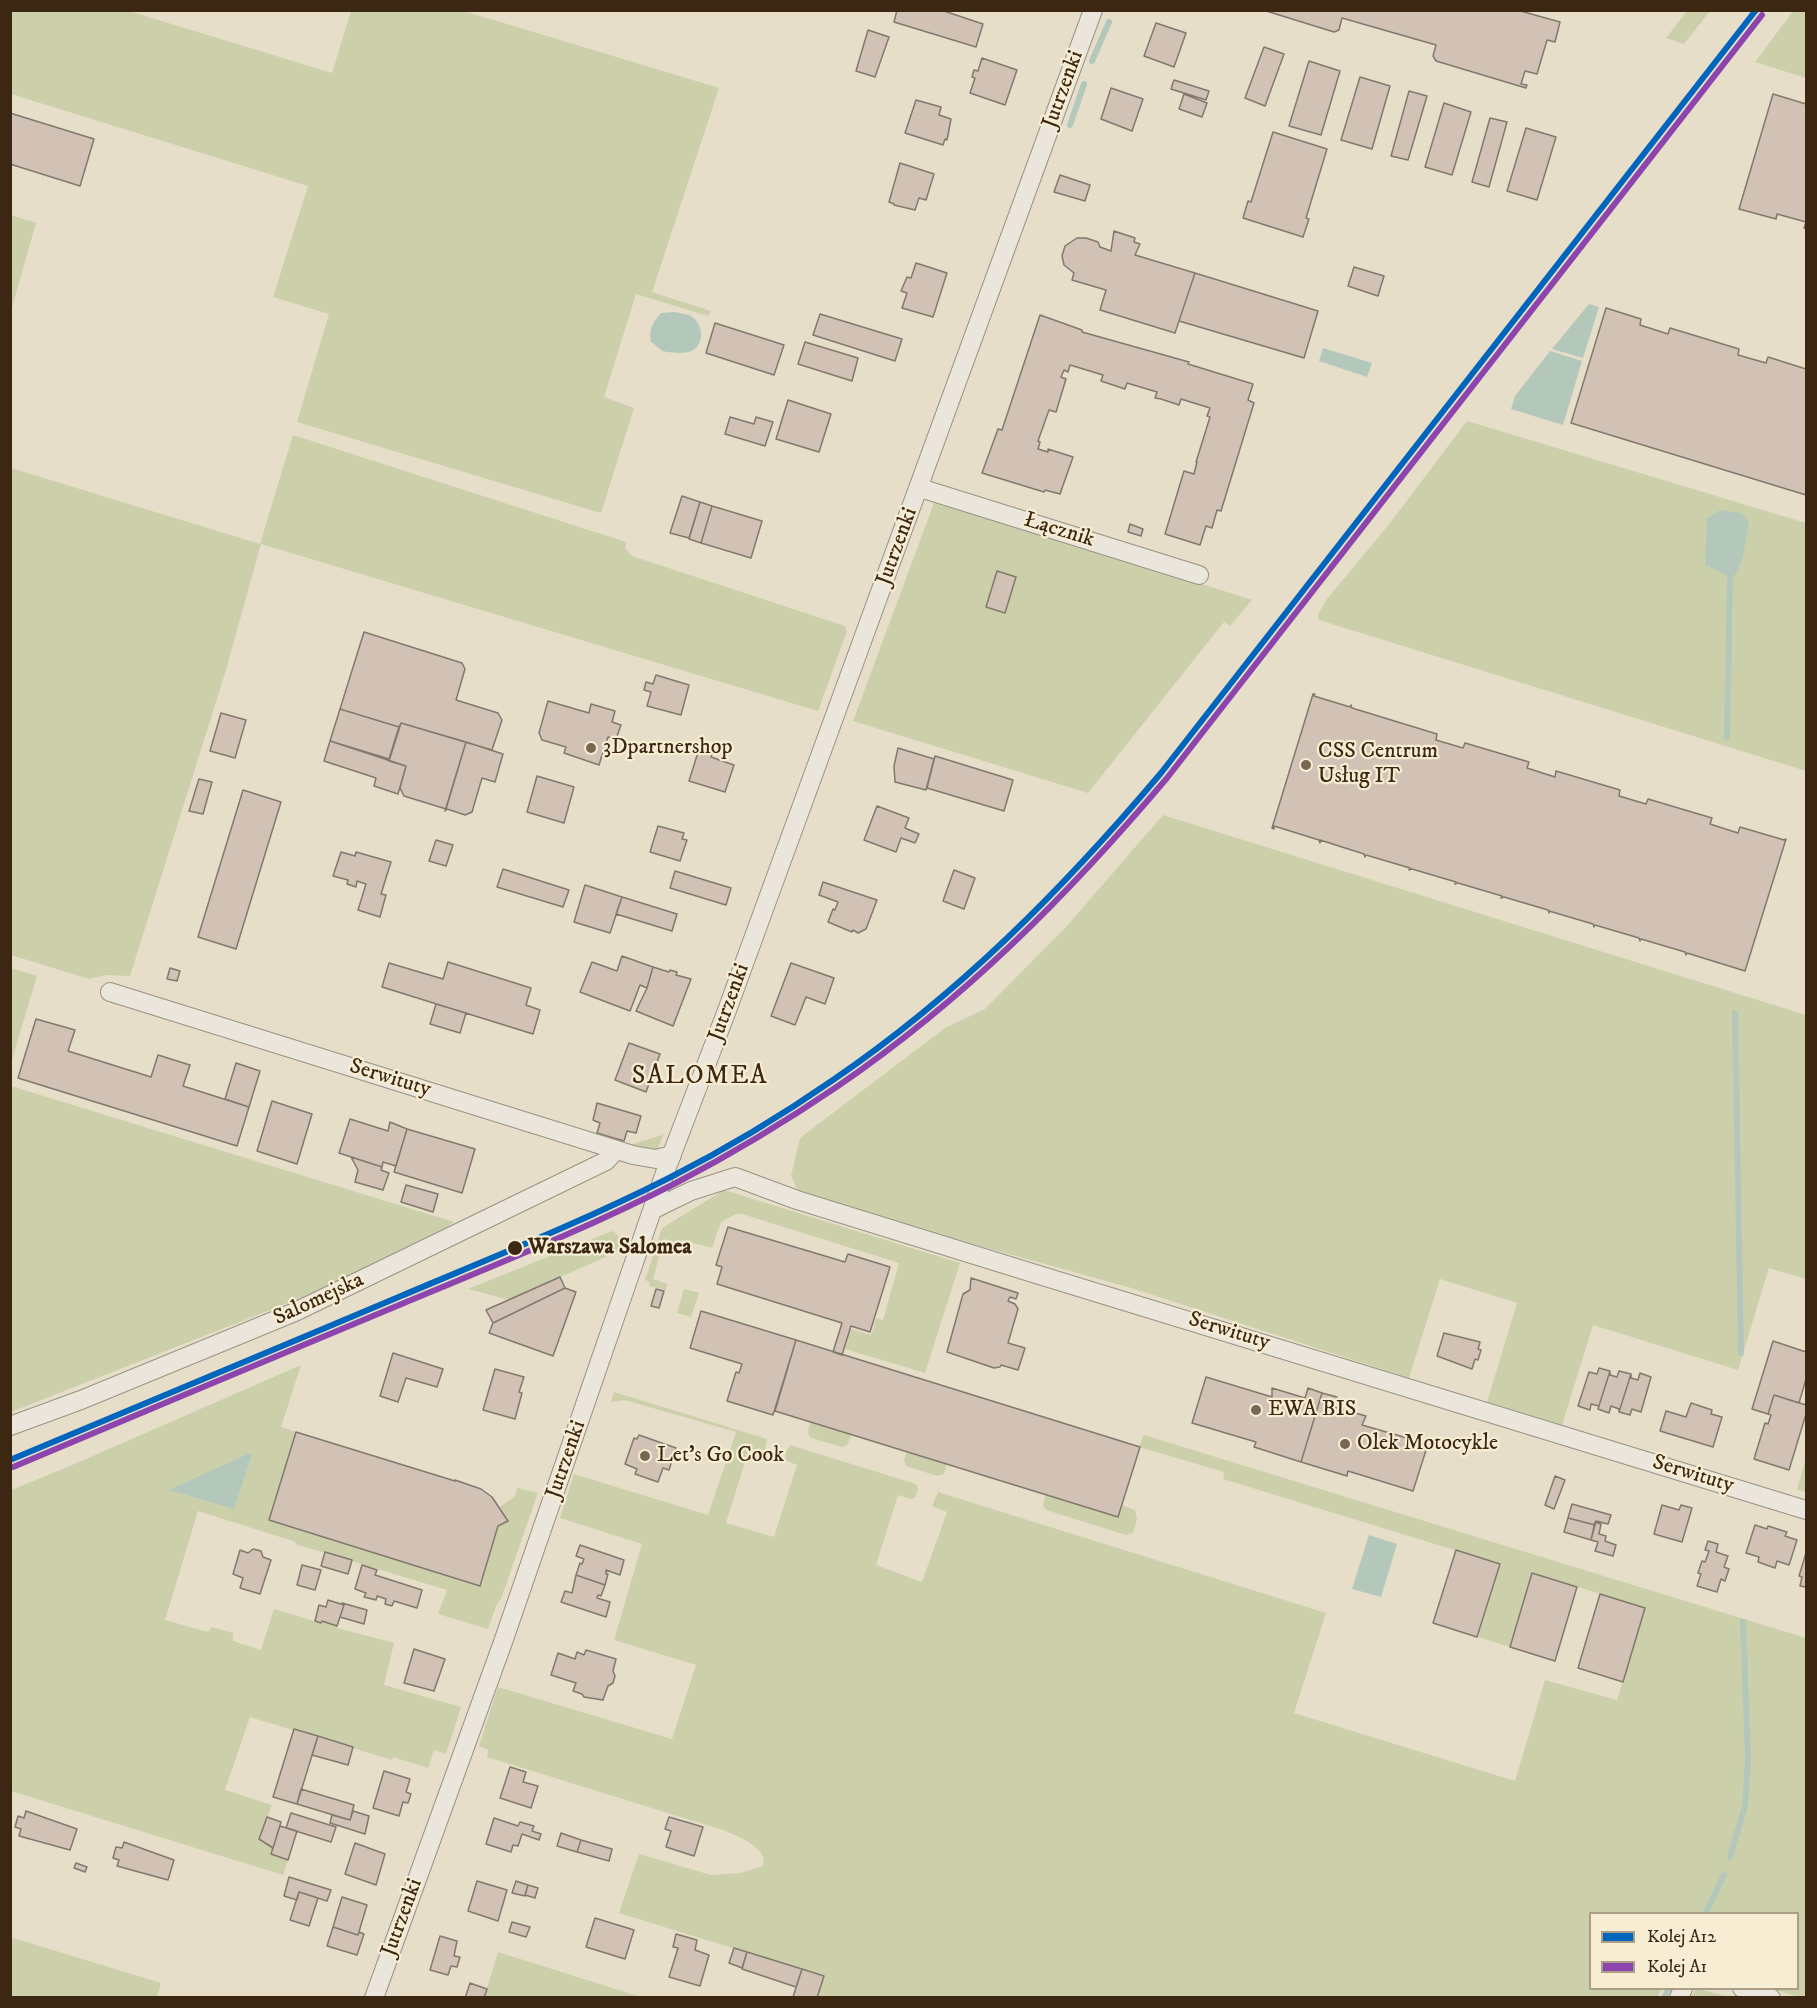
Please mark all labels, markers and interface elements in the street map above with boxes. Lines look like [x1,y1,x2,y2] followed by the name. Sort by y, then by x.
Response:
[1038,47,1090,133] street label: Jutrzenki
[872,504,924,590] street label: Jutrzenki
[1021,508,1097,554] street label: Łącznik
[603,735,732,761] place label: 3Dpartnershop
[1318,739,1438,790] place label: CSS Centrum Usług IT
[584,741,598,755] marker: 3Dpartnershop
[1299,758,1313,772] marker: CSS Centrum Usług IT
[704,960,756,1046] street label: Jutrzenki
[346,1054,434,1104] street label: Serwituty
[632,1062,768,1094] district label: SALOMEA
[528,1235,692,1261] place label: Warszawa Salomea
[506,1239,524,1257] marker: Warszawa Salomea
[270,1268,368,1332] street label: Salomejska
[1185,1307,1273,1357] street label: Serwituty
[1268,1397,1356,1423] place label: EWA BIS
[1249,1403,1263,1417] marker: EWA BIS
[541,1417,593,1503] street label: Jutrzenki
[1357,1431,1498,1457] place label: Olek Motocykle
[1338,1437,1352,1451] marker: Olek Motocykle
[657,1443,784,1469] place label: Let's Go Cook
[638,1449,652,1463] marker: Let's Go Cook
[1649,1450,1737,1500] street label: Serwituty
[377,1875,429,1961] street label: Jutrzenki
[1589,1912,1799,1990] legend
[1647,1926,1716,1948] text: Kolej A12
[1647,1956,1707,1978] text: Kolej A1

